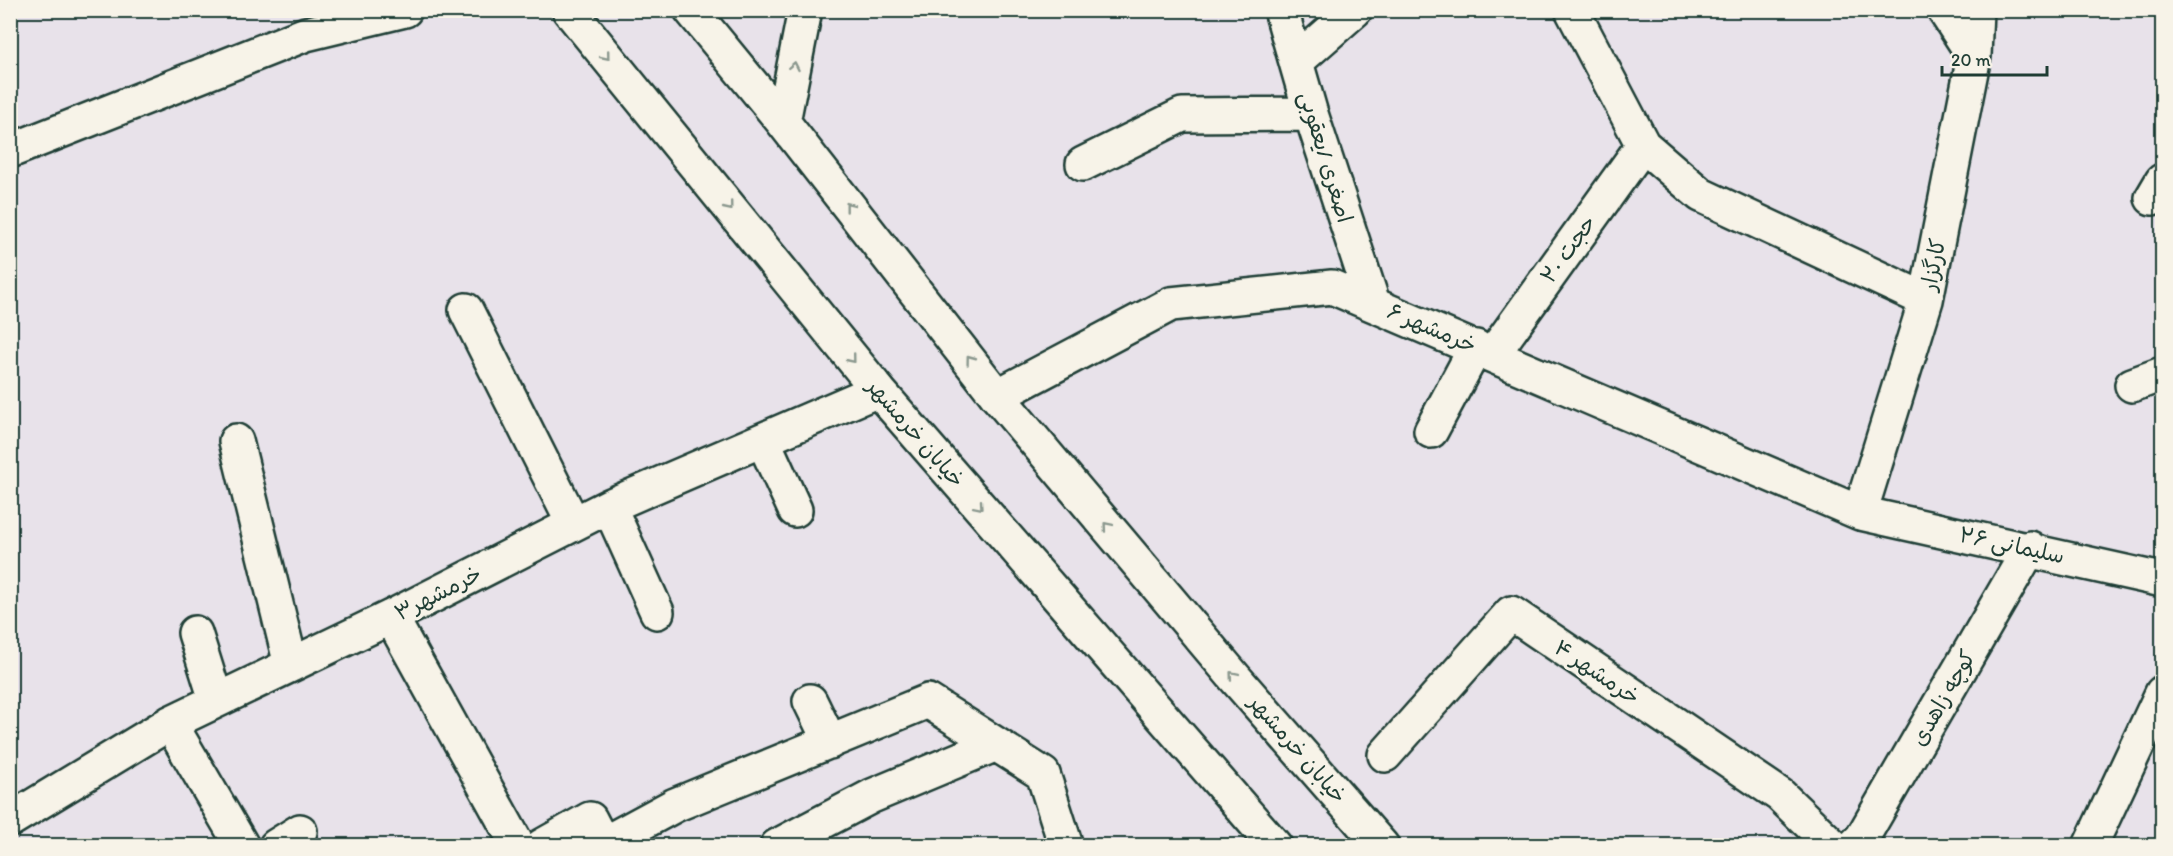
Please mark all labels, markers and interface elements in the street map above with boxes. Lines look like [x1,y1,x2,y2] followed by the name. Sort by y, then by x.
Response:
[1942,39,2047,77] scale bar
[599,49,610,60] one-way arrow
[1951,49,1991,71] text: 20 m
[787,62,800,72] one-way arrow
[1292,88,1359,226] street label: اصغری /یعقوبی
[722,200,733,211] one-way arrow
[846,202,857,213] one-way arrow
[1534,210,1602,288] street label: حجت ۲۰
[1914,236,1951,295] street label: کارگزار
[1383,297,1481,359] street label: خرمشهر ۶
[845,352,856,363] one-way arrow
[966,354,977,365] one-way arrow
[860,372,971,493] street label: خیابان خرمشهر
[972,500,983,510] one-way arrow
[1957,521,2067,570] street label: سلیمانی ۲۶
[1103,522,1114,533] one-way arrow
[390,560,486,626] street label: خرمشهر۳
[1549,634,1645,710] street label: خرمشهر ۴
[1905,645,1981,751] street label: کوچه زاهدی
[1229,671,1240,682] one-way arrow
[1242,688,1353,809] street label: خیابان خرمشهر

